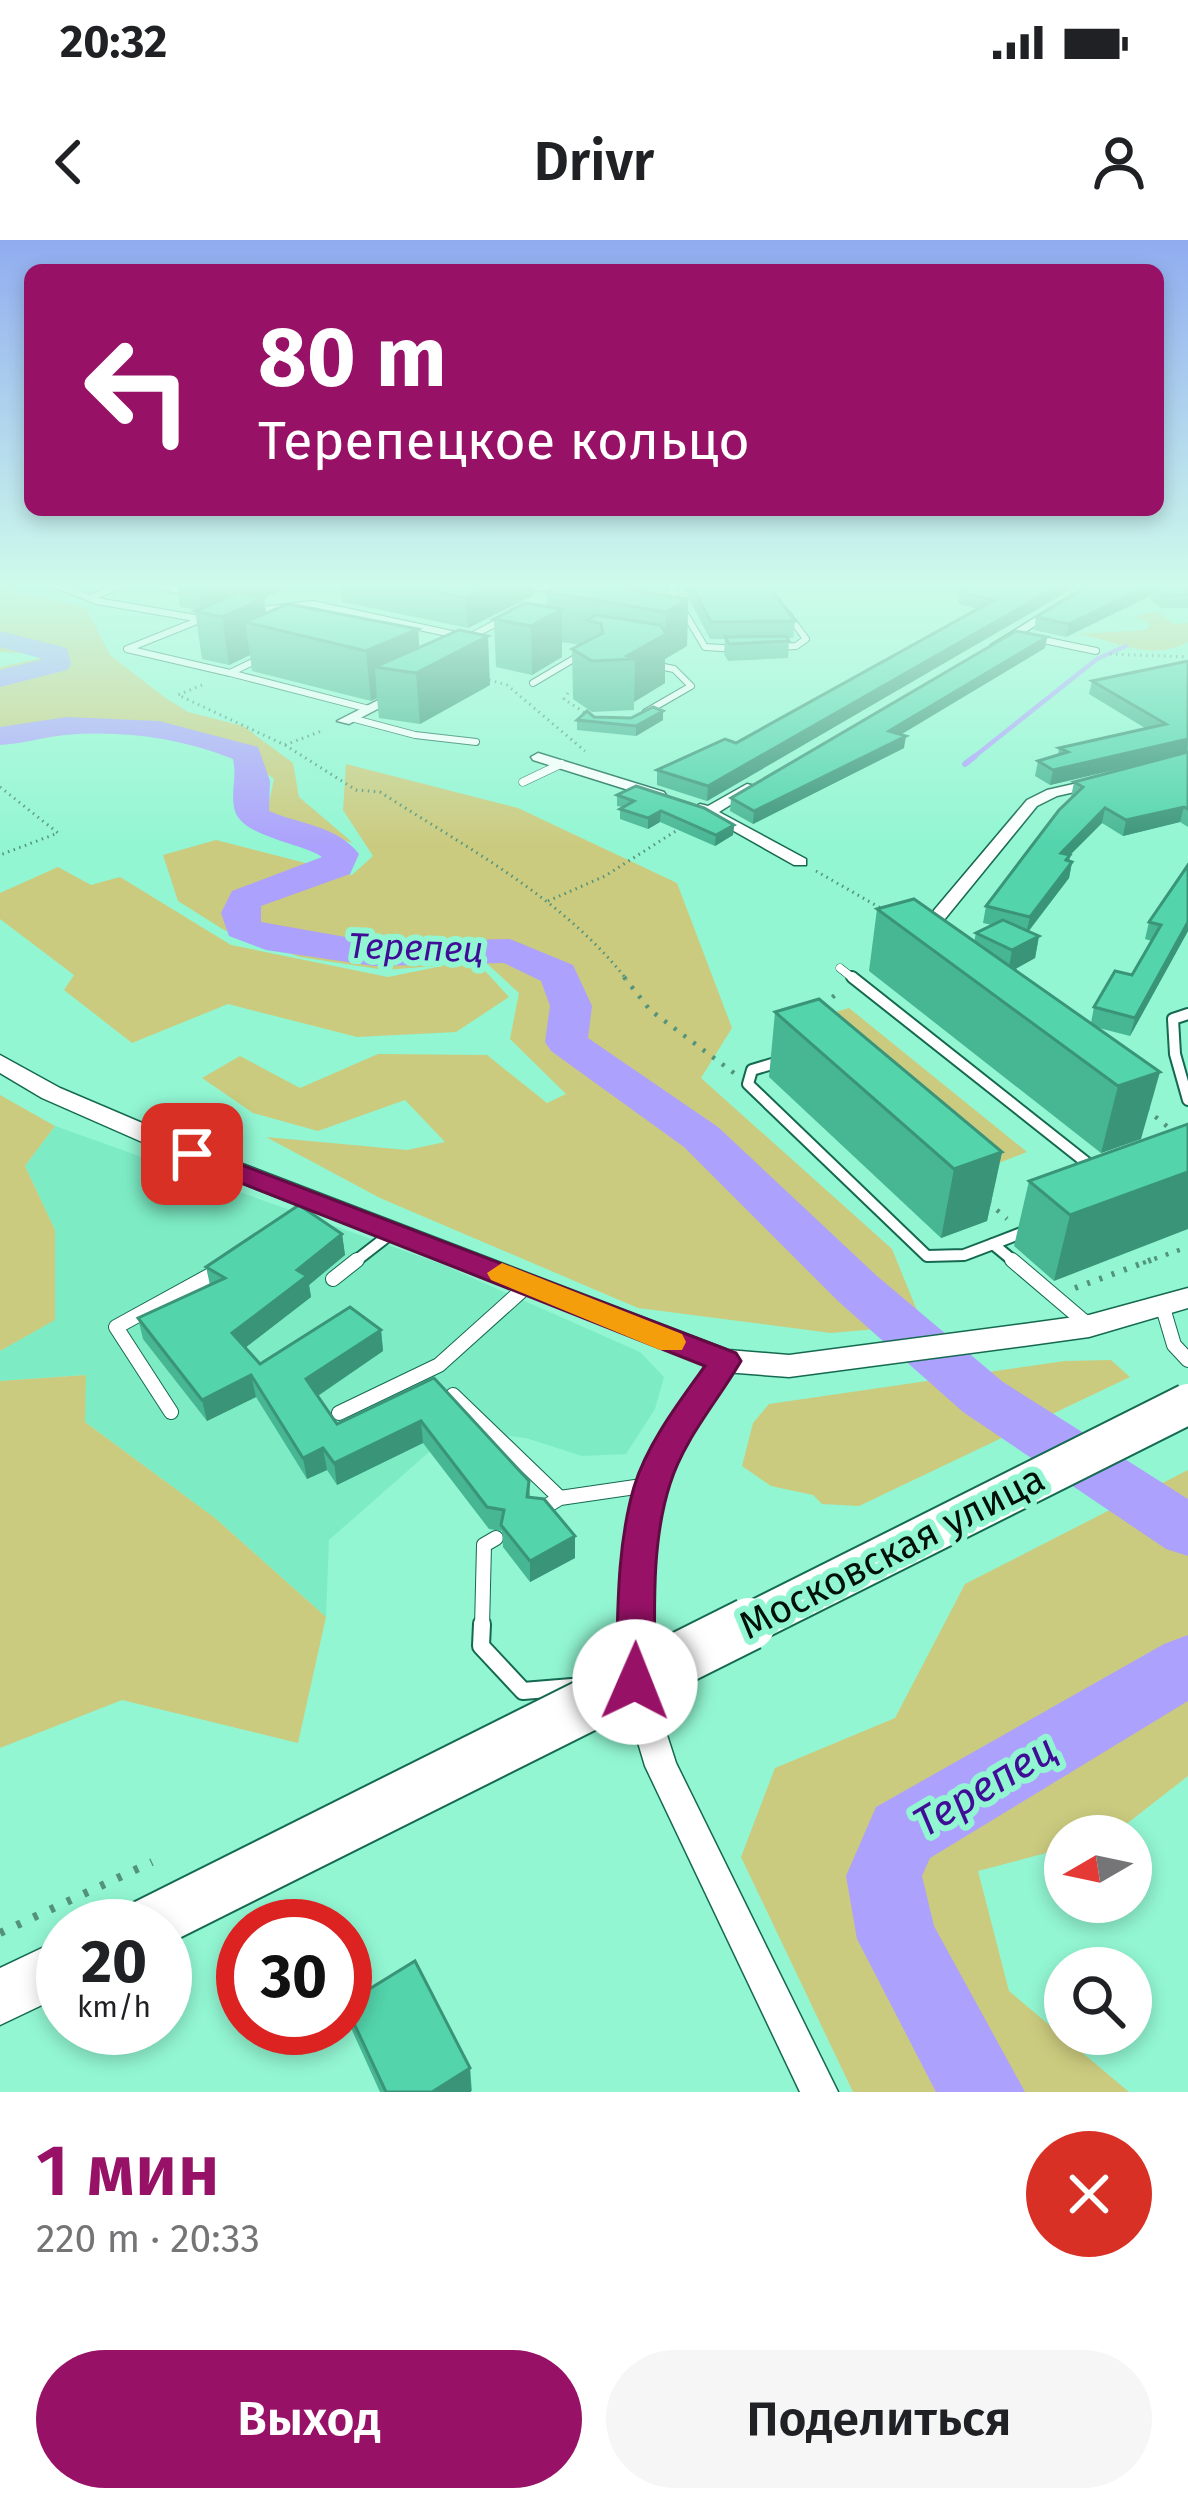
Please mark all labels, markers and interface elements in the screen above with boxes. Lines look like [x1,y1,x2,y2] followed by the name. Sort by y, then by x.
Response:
[60,15,167,69] text: 20:32
[36,129,102,195] icon: back
[1086,129,1152,195] icon: person
[534,130,654,194] text: Drivr
[258,307,447,408] text: 80 m
[60,312,216,468] icon: left
[258,409,750,473] text: Терепецкое кольцо
[348,924,484,972] water label: Терепец
[141,1103,243,1205] pin
[159,1121,225,1187] icon: arrive
[732,1455,1052,1649] street label: Московская улица
[572,1619,698,1745] position arrow
[905,1724,1065,1848] water label: Терепец
[1044,1815,1152,1923] north arrow
[1044,1815,1152,2055] map controls
[216,1899,372,2055] speed limit sign: 30
[81,1926,147,1998] text: 20
[1044,1947,1152,2055] button: search
[77,1989,151,2025] text: km/h
[36,2128,220,2214] text: 1 мин
[1026,2131,1152,2257] button: close
[36,2216,260,2262] text: 220 m · 20:33
[36,2350,582,2488] button: Выход
[606,2350,1152,2488] button: Поделиться

